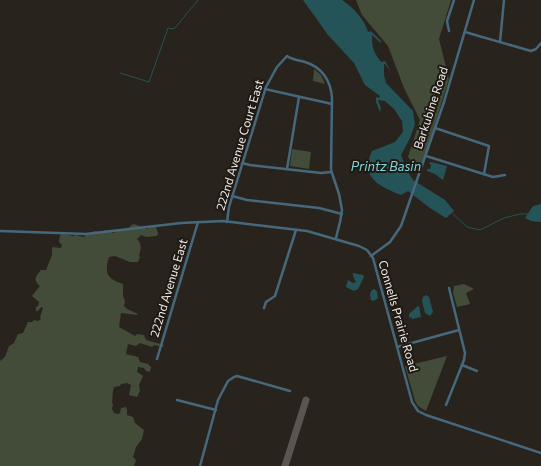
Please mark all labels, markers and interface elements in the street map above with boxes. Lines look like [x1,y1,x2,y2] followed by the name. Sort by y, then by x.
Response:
[410,65,450,151] street label: Barkubine Road
[212,77,266,212] street label: 222nd Avenue Court East
[351,158,421,174] water label: Printz Basin
[146,237,190,339] street label: 222nd Avenue East
[376,258,422,373] street label: Connells Prairie Road

